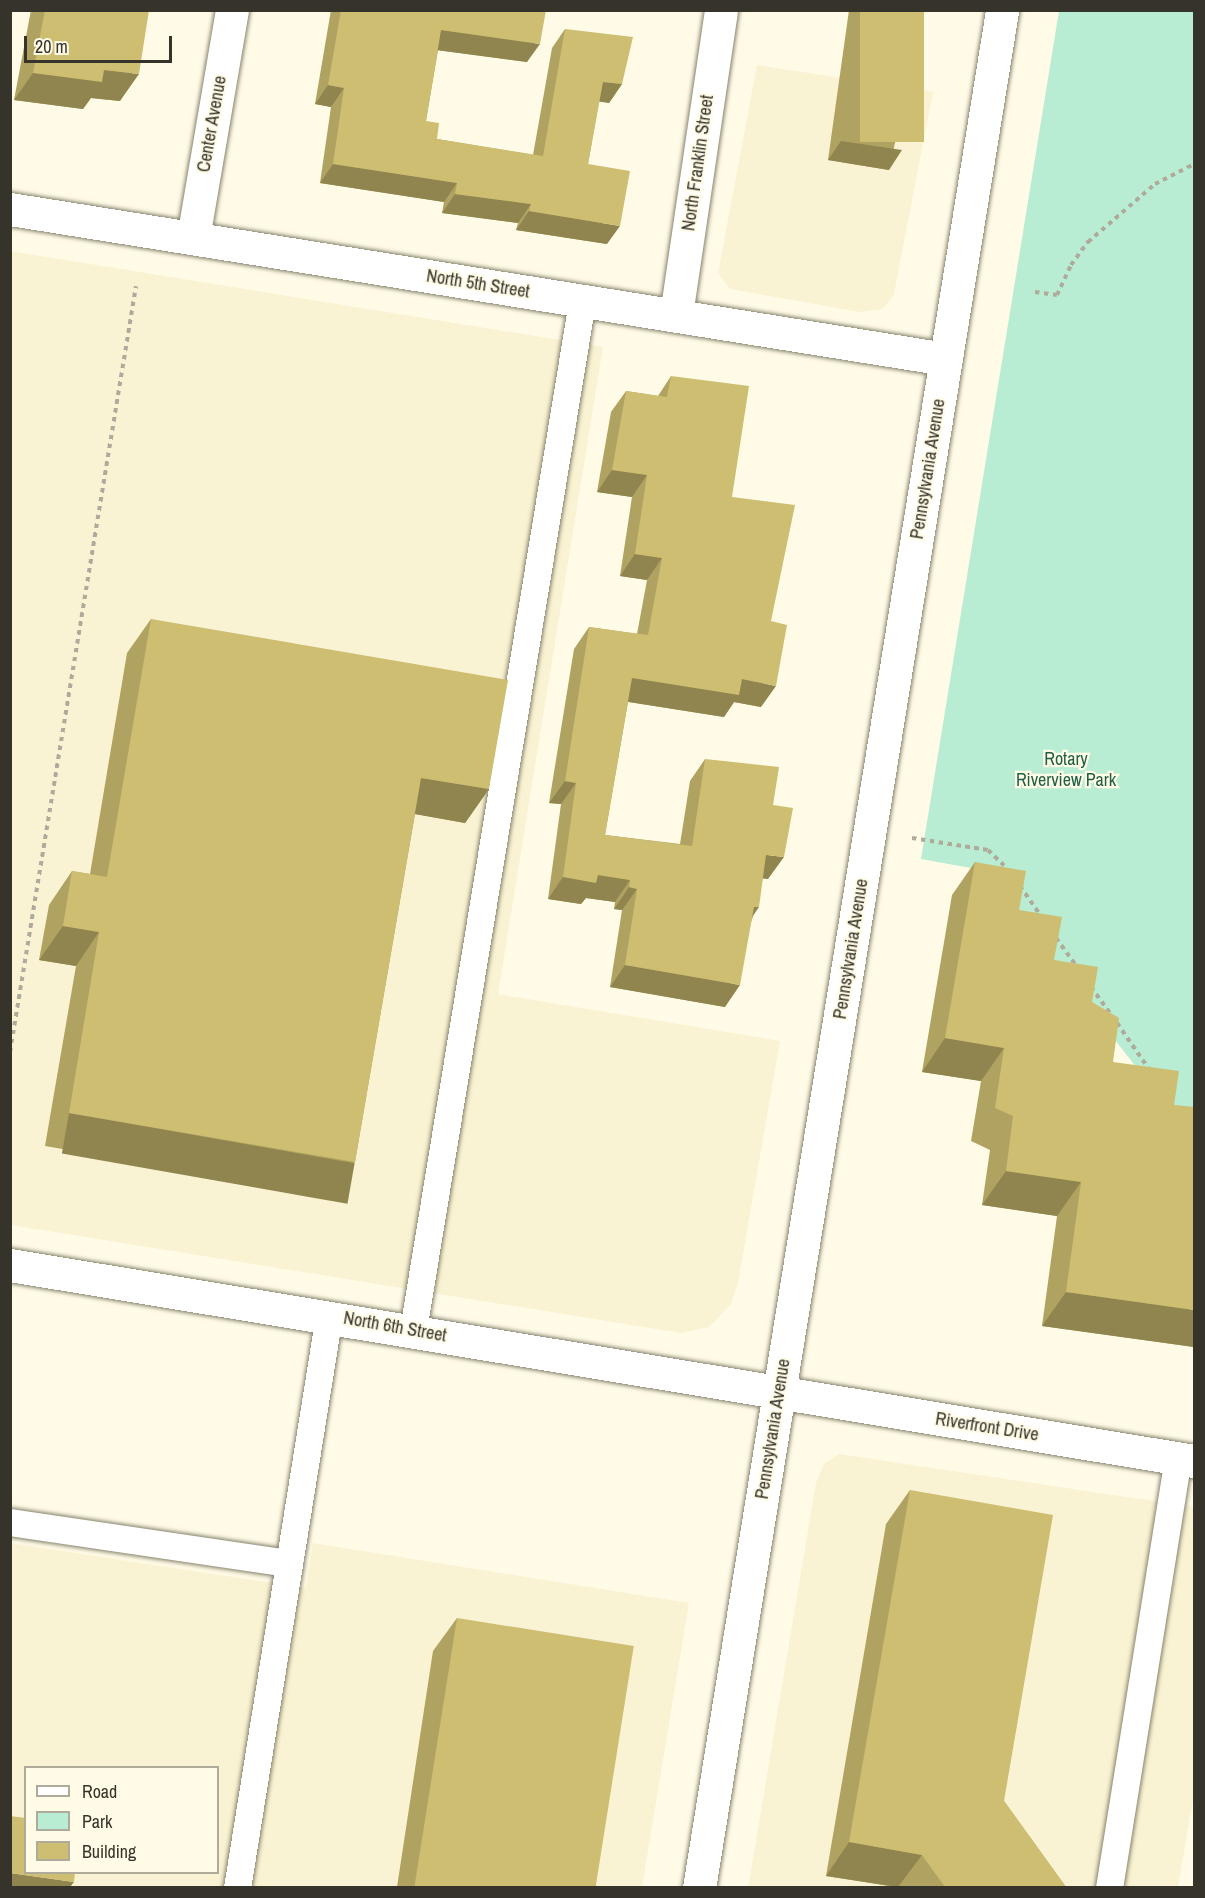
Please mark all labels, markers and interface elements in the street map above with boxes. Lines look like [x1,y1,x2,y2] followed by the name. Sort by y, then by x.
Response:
[27,24,176,62] scale bar
[35,34,68,59] text: 20 m
[193,74,231,174] street label: Center Avenue
[678,94,718,232] street label: North Franklin Street
[425,265,531,303] street label: North 5th Street
[906,397,950,541] street label: Pennsylvania Avenue
[1016,749,1116,792] park label: Rotary Riverview Park
[829,877,873,1021] street label: Pennsylvania Avenue
[342,1307,448,1347] street label: North 6th Street
[751,1357,795,1501] street label: Pennsylvania Avenue
[934,1408,1040,1446] street label: Riverfront Drive
[24,1766,219,1874] legend
[82,1779,117,1804] text: Road
[82,1809,112,1834] text: Park
[82,1839,136,1864] text: Building

